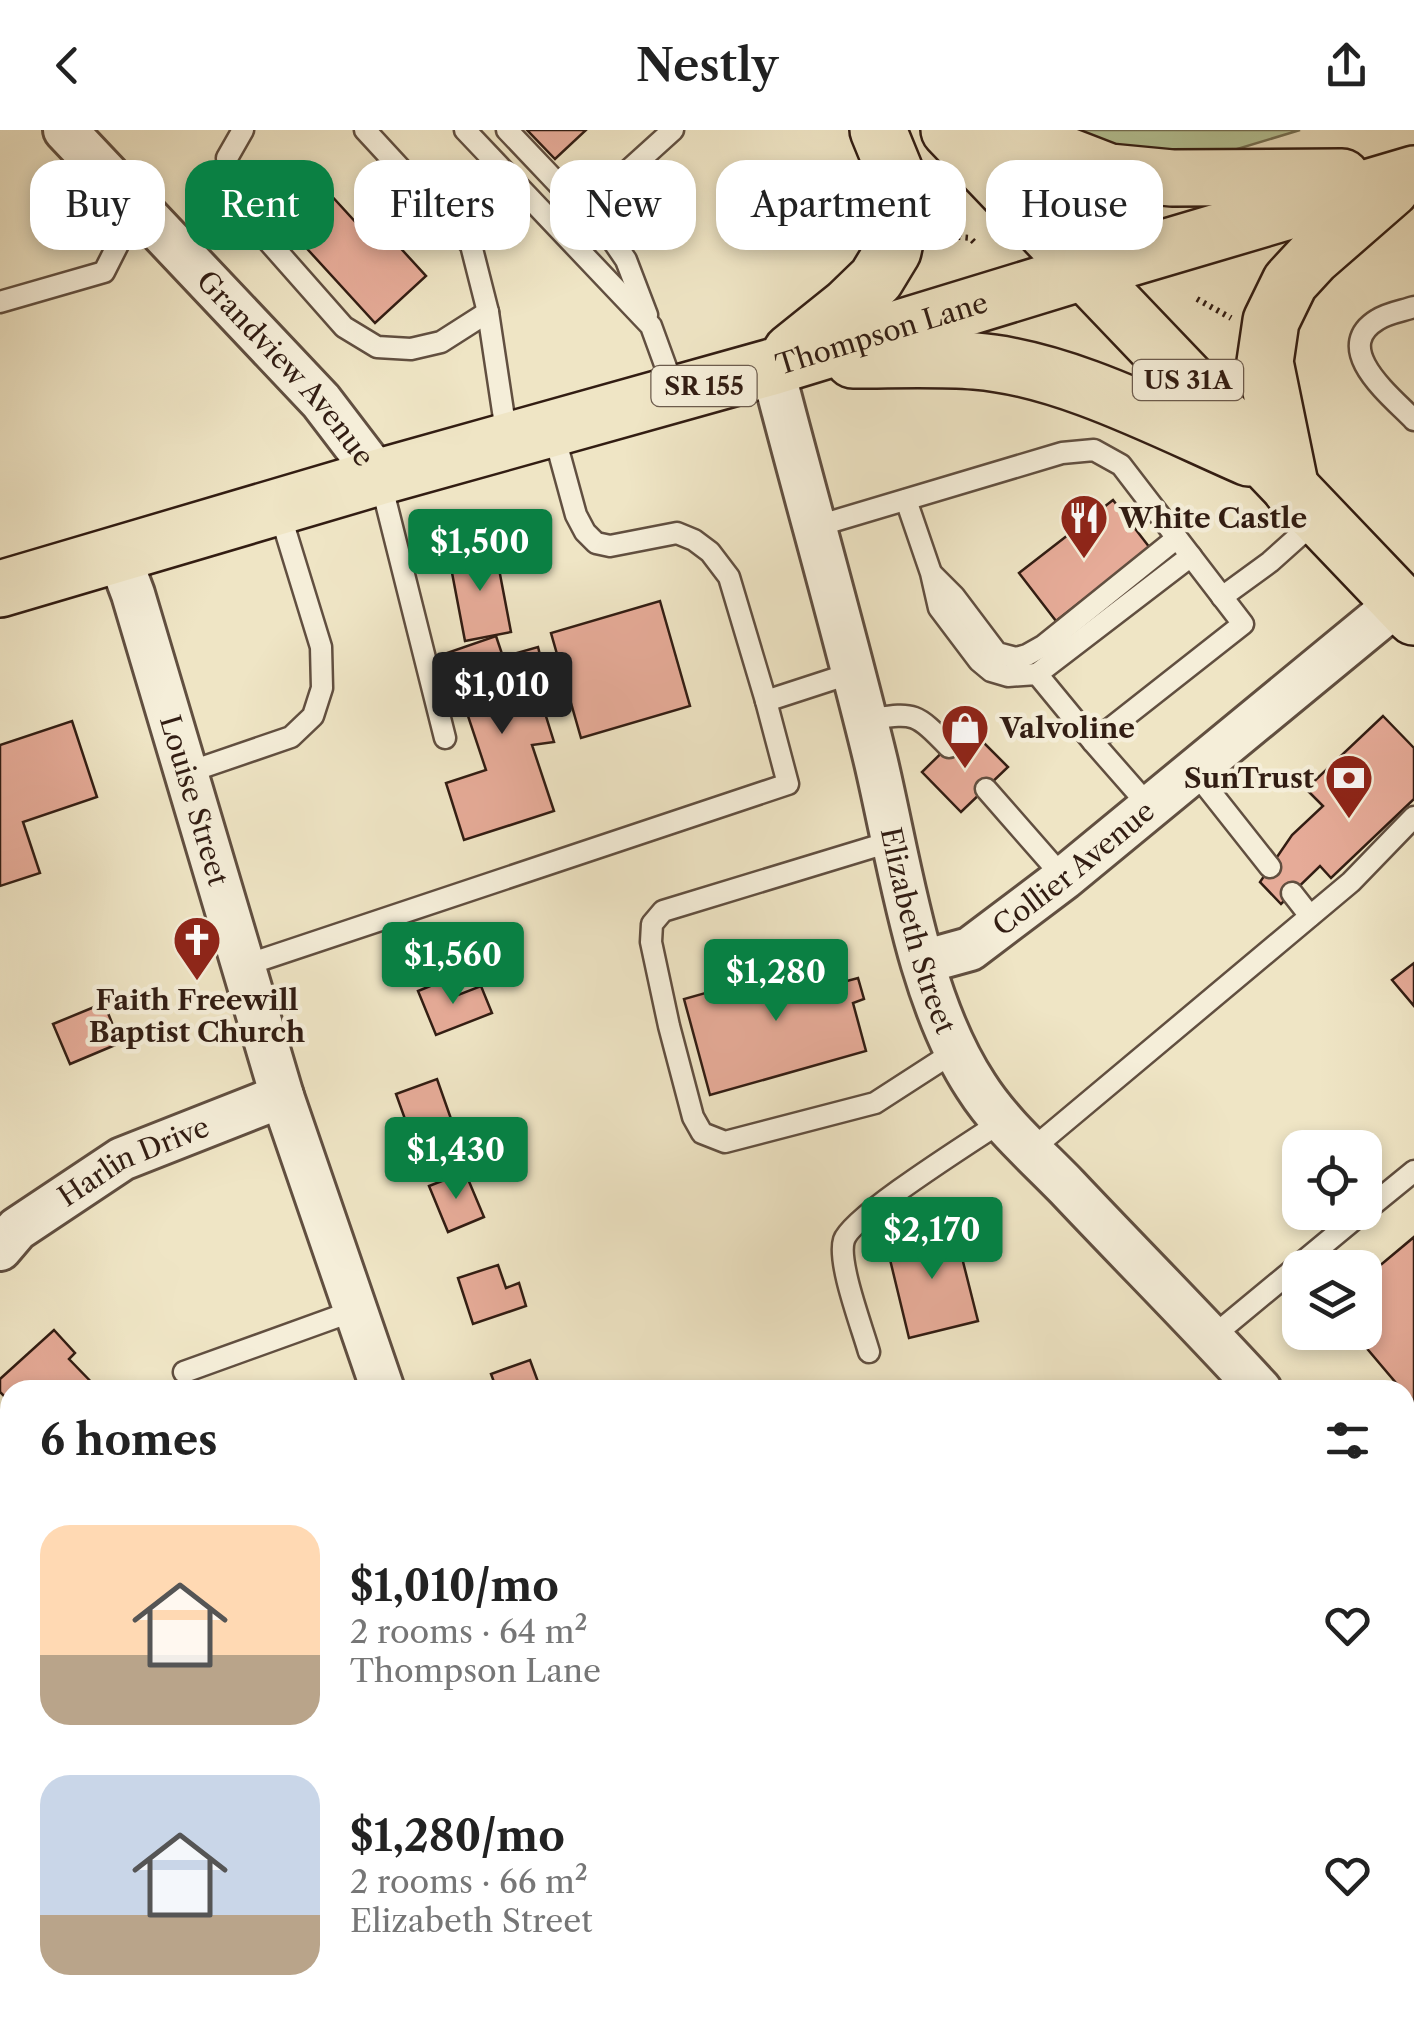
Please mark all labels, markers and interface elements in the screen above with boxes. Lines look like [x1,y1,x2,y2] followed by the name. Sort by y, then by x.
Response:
[636,37,778,93] text: Nestly
[40,38,95,93] icon: back
[1319,38,1374,93] icon: share
[30,160,165,250] chip: Buy
[185,160,334,250] chip: Rent
[354,160,530,250] chip: Filters
[550,160,696,250] chip: New
[716,160,966,250] chip: Apartment
[986,160,1163,250] chip: House
[190,264,381,473] street label: Grandview Avenue
[772,285,992,382] street label: Thompson Lane
[1133,360,1243,400] road number: US 31A
[652,366,756,406] road number: SR 155
[1058,492,1110,560] restaurant icon: White Castle
[1118,501,1307,535] place label: White Castle
[399,509,561,594] pin: $1,500
[430,522,530,561] text: $1,500
[421,652,583,737] pin: $1,010
[454,665,550,704] text: $1,010
[939,702,991,770] shop icon: Valvoline
[153,711,236,890] street label: Louise Street
[999,711,1135,745] place label: Valvoline
[1323,752,1375,820] bank icon: SunTrust
[1184,761,1315,795] place label: SunTrust
[986,794,1161,943] street label: Collier Avenue
[874,824,963,1039] street label: Elizabeth Street
[171,914,223,982] church icon: Faith Freewill Baptist Church
[372,922,534,1007] pin: $1,560
[404,935,502,974] text: $1,560
[695,939,857,1024] pin: $1,280
[726,952,826,991] text: $1,280
[89,983,305,1049] place label: Faith Freewill Baptist Church
[52,1109,214,1214] street label: Harlin Drive
[375,1117,537,1202] pin: $1,430
[407,1130,505,1169] text: $1,430
[1282,1130,1382,1350] map controls
[1282,1130,1382,1230] button: locate
[851,1197,1013,1282] pin: $2,170
[883,1210,981,1249] text: $2,170
[1282,1250,1382,1350] button: layers
[1320,1413,1375,1468] icon: filters
[40,1414,218,1466] text: 6 homes
[350,1560,559,1612] text: $1,010/mo
[120,1565,240,1685] icon: home
[1320,1598,1375,1653] icon: heart
[350,1612,588,1651] text: 2 rooms · 64 m²
[350,1651,601,1690] text: Thompson Lane
[350,1810,565,1862] text: $1,280/mo
[120,1815,240,1935] icon: home
[1320,1848,1375,1903] icon: heart
[350,1862,588,1901] text: 2 rooms · 66 m²
[350,1901,592,1940] text: Elizabeth Street

